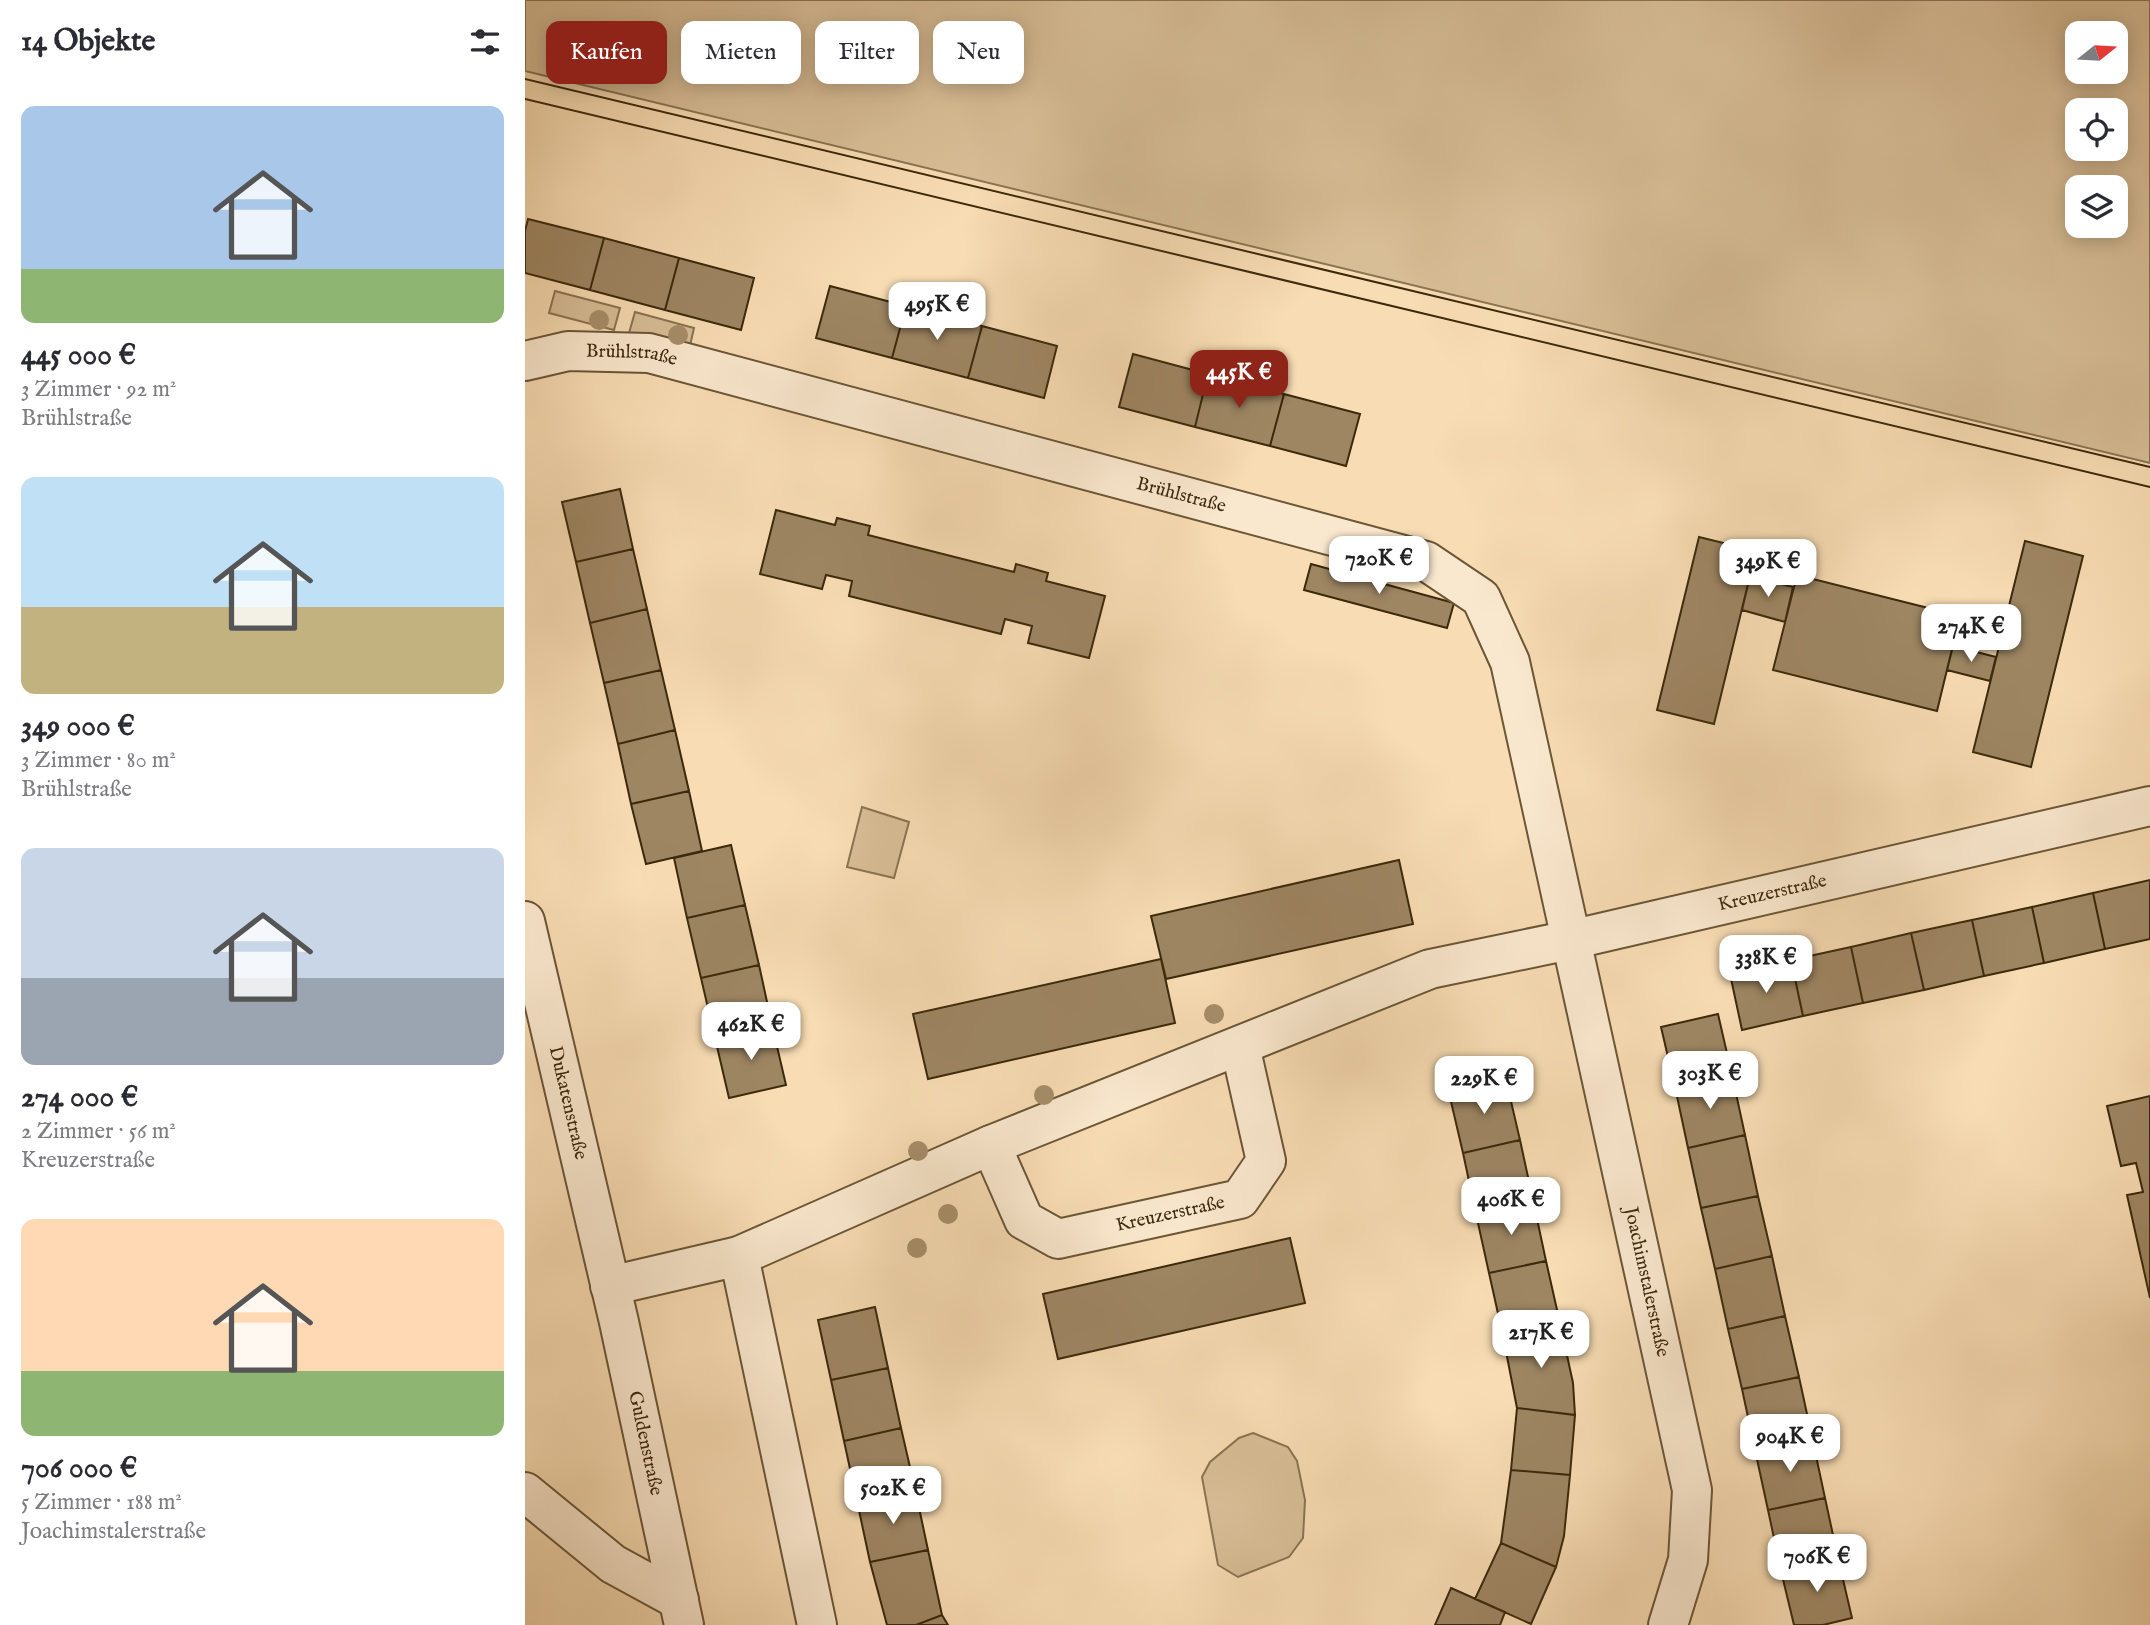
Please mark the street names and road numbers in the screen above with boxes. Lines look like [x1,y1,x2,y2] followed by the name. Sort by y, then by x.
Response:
[586,339,680,372] street label: Brühlstraße
[1134,472,1229,519] street label: Brühlstraße
[1716,869,1829,917] street label: Kreuzerstraße
[543,1044,593,1162] street label: Dukatenstraße
[1114,1191,1227,1238] street label: Kreuzerstraße
[1618,1203,1675,1360] street label: Joachimstalerstraße
[622,1389,668,1498] street label: Guldenstraße

